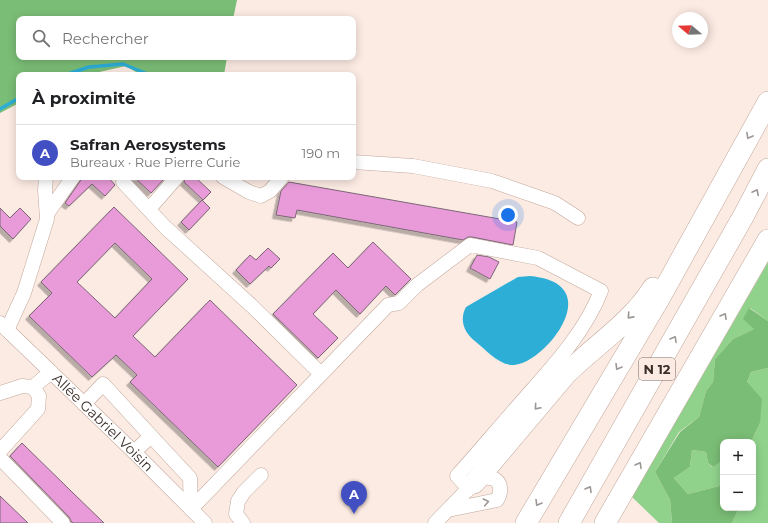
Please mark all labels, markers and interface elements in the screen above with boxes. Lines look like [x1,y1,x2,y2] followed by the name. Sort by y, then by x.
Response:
[672,12,708,48] north arrow
[16,16,356,60] search box
[30,27,52,49] icon: search
[62,29,149,48] text: Rechercher
[32,88,136,108] text: À proximité
[746,132,754,140] one-way arrow
[70,135,226,154] text: Safran Aerosystems
[40,145,50,161] text: A
[302,145,340,161] text: 190 m
[70,154,240,170] text: Bureaux · Rue Pierre Curie
[751,189,759,196] one-way arrow
[498,205,518,225] your location
[627,311,634,319] one-way arrow
[720,313,727,320] one-way arrow
[669,336,676,344] one-way arrow
[639,358,675,380] road number: N 12
[615,363,623,370] one-way arrow
[49,369,157,475] street label: Allée Gabriel Voisin
[535,402,542,410] one-way arrow
[720,439,756,511] map controls
[720,439,756,475] button: +
[634,462,641,469] one-way arrow
[720,475,756,511] button: −
[341,481,367,514] pin: A
[584,486,591,493] one-way arrow
[483,499,490,507] one-way arrow
[535,499,542,507] one-way arrow

